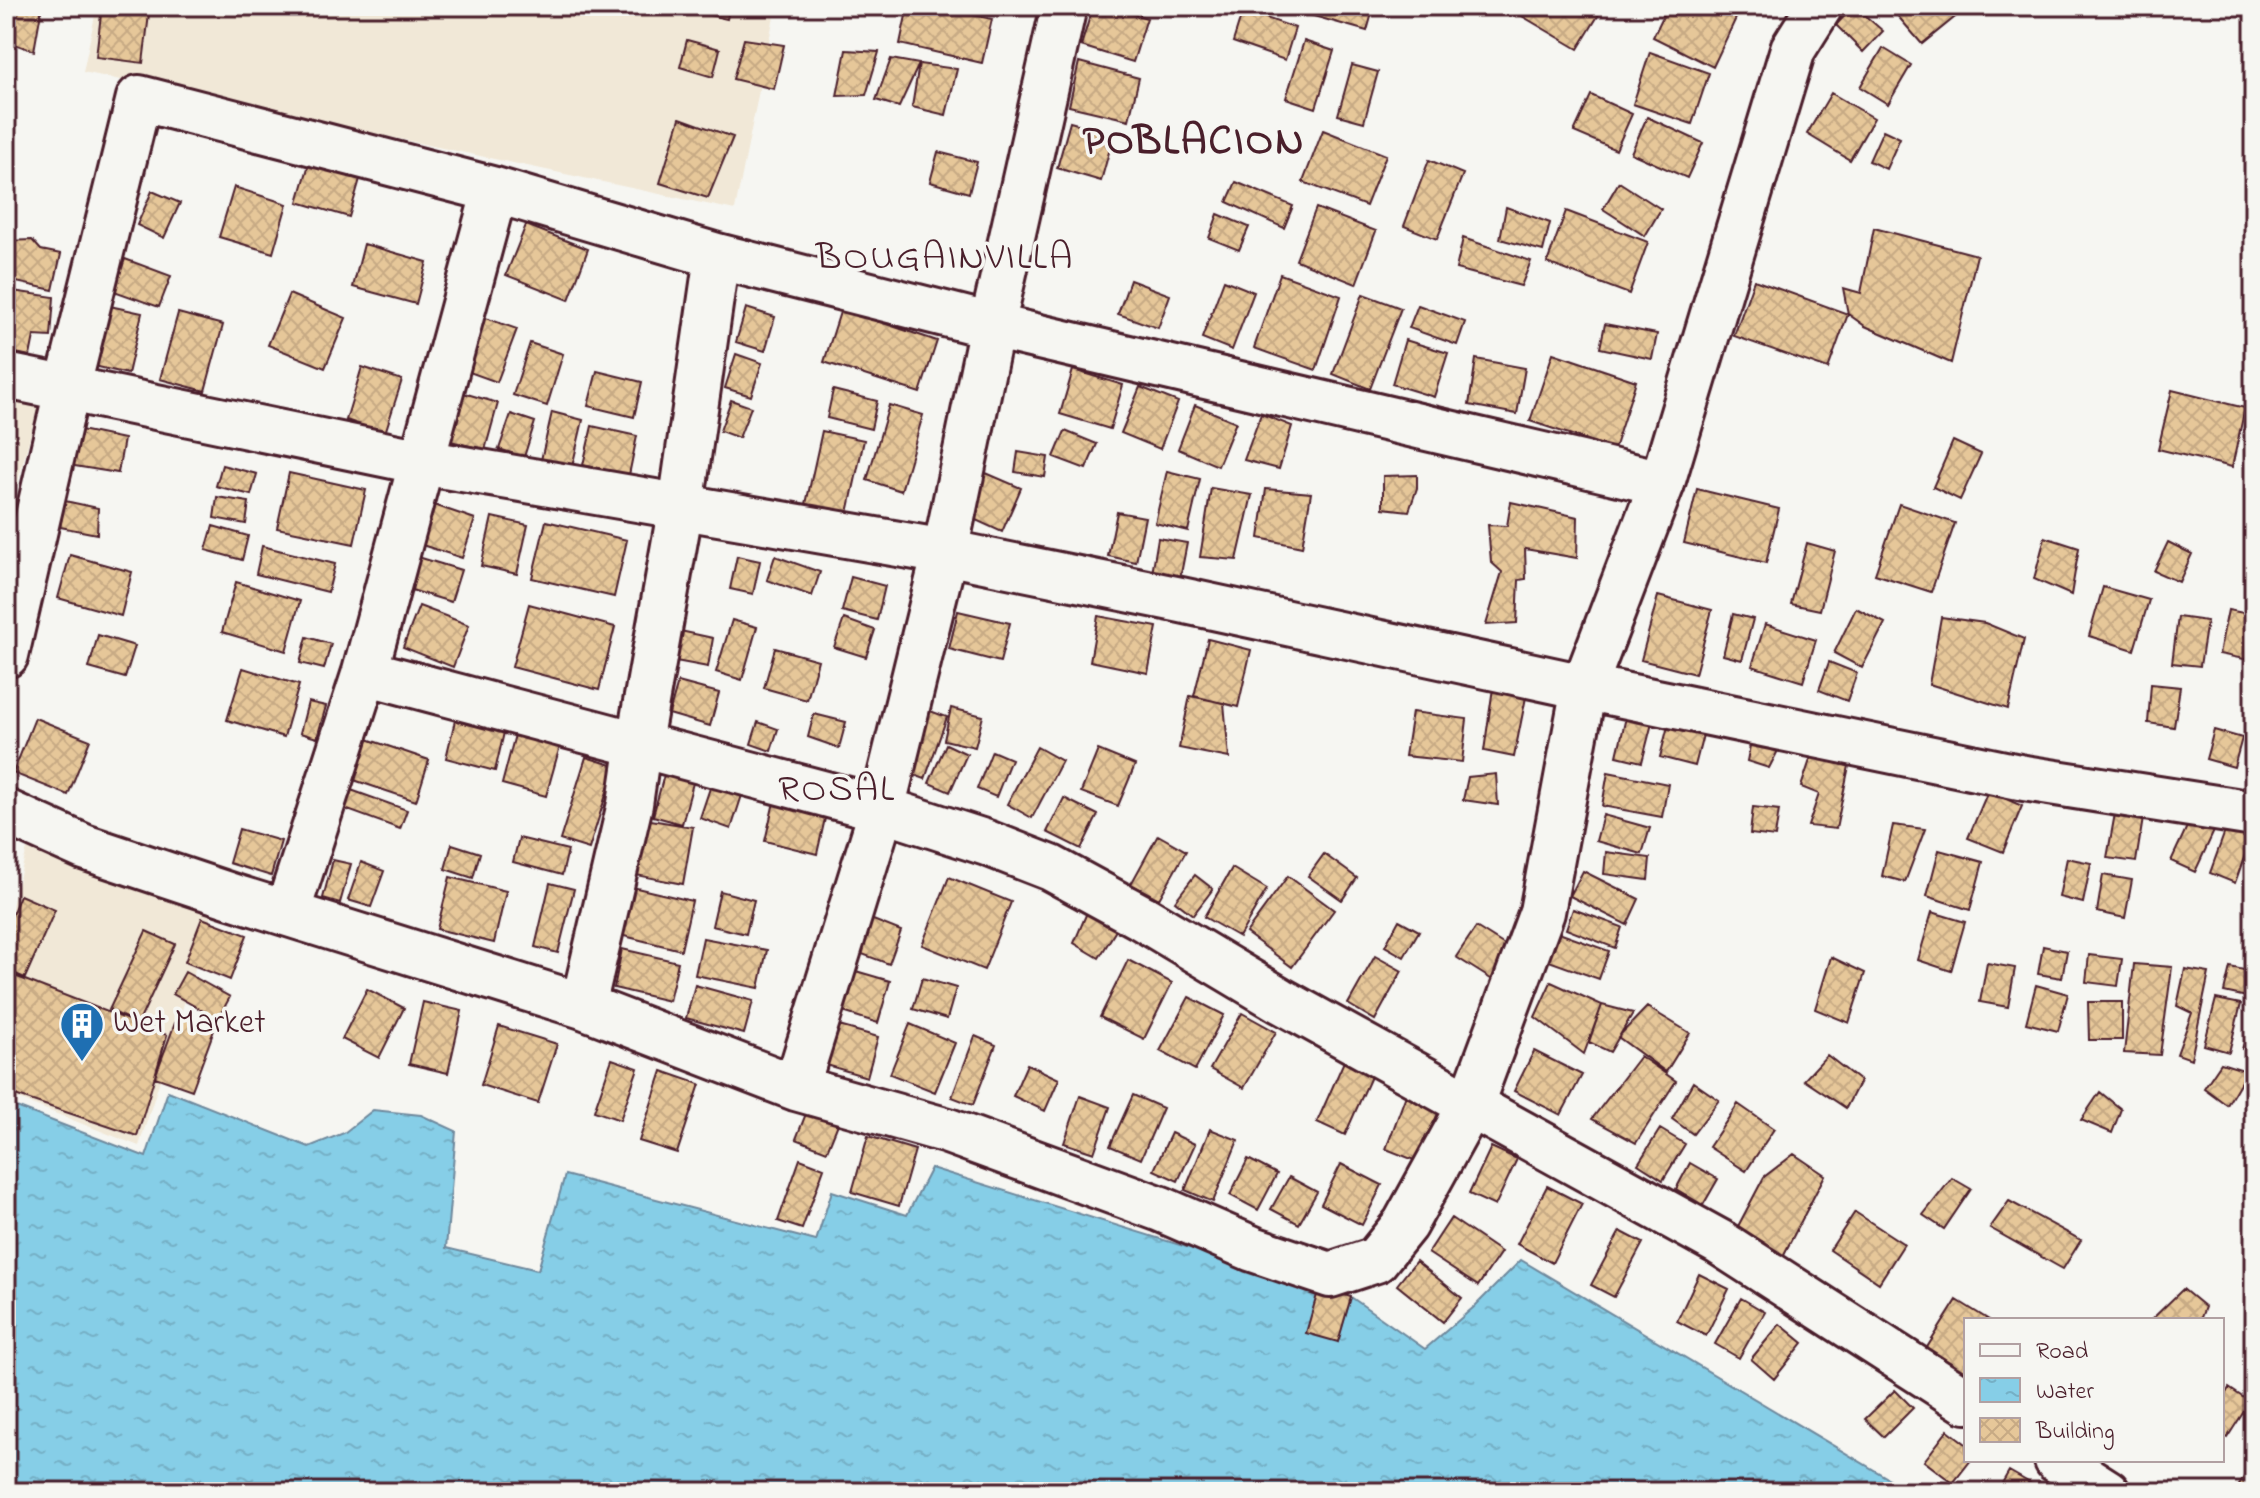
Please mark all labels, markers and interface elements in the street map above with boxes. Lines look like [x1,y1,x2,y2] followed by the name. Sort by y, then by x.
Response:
[1082,112,1306,173] district label: POBLACION
[815,231,1074,287] district label: BOUGAINVILLA
[778,763,896,819] district label: ROSAL
[113,999,266,1049] place label: Wet Market
[58,1000,106,1063] building icon: Wet Market
[1964,1318,2224,1462] legend
[2036,1335,2089,1370] text: Road
[2036,1375,2094,1410] text: Water
[2035,1415,2115,1450] text: Building

